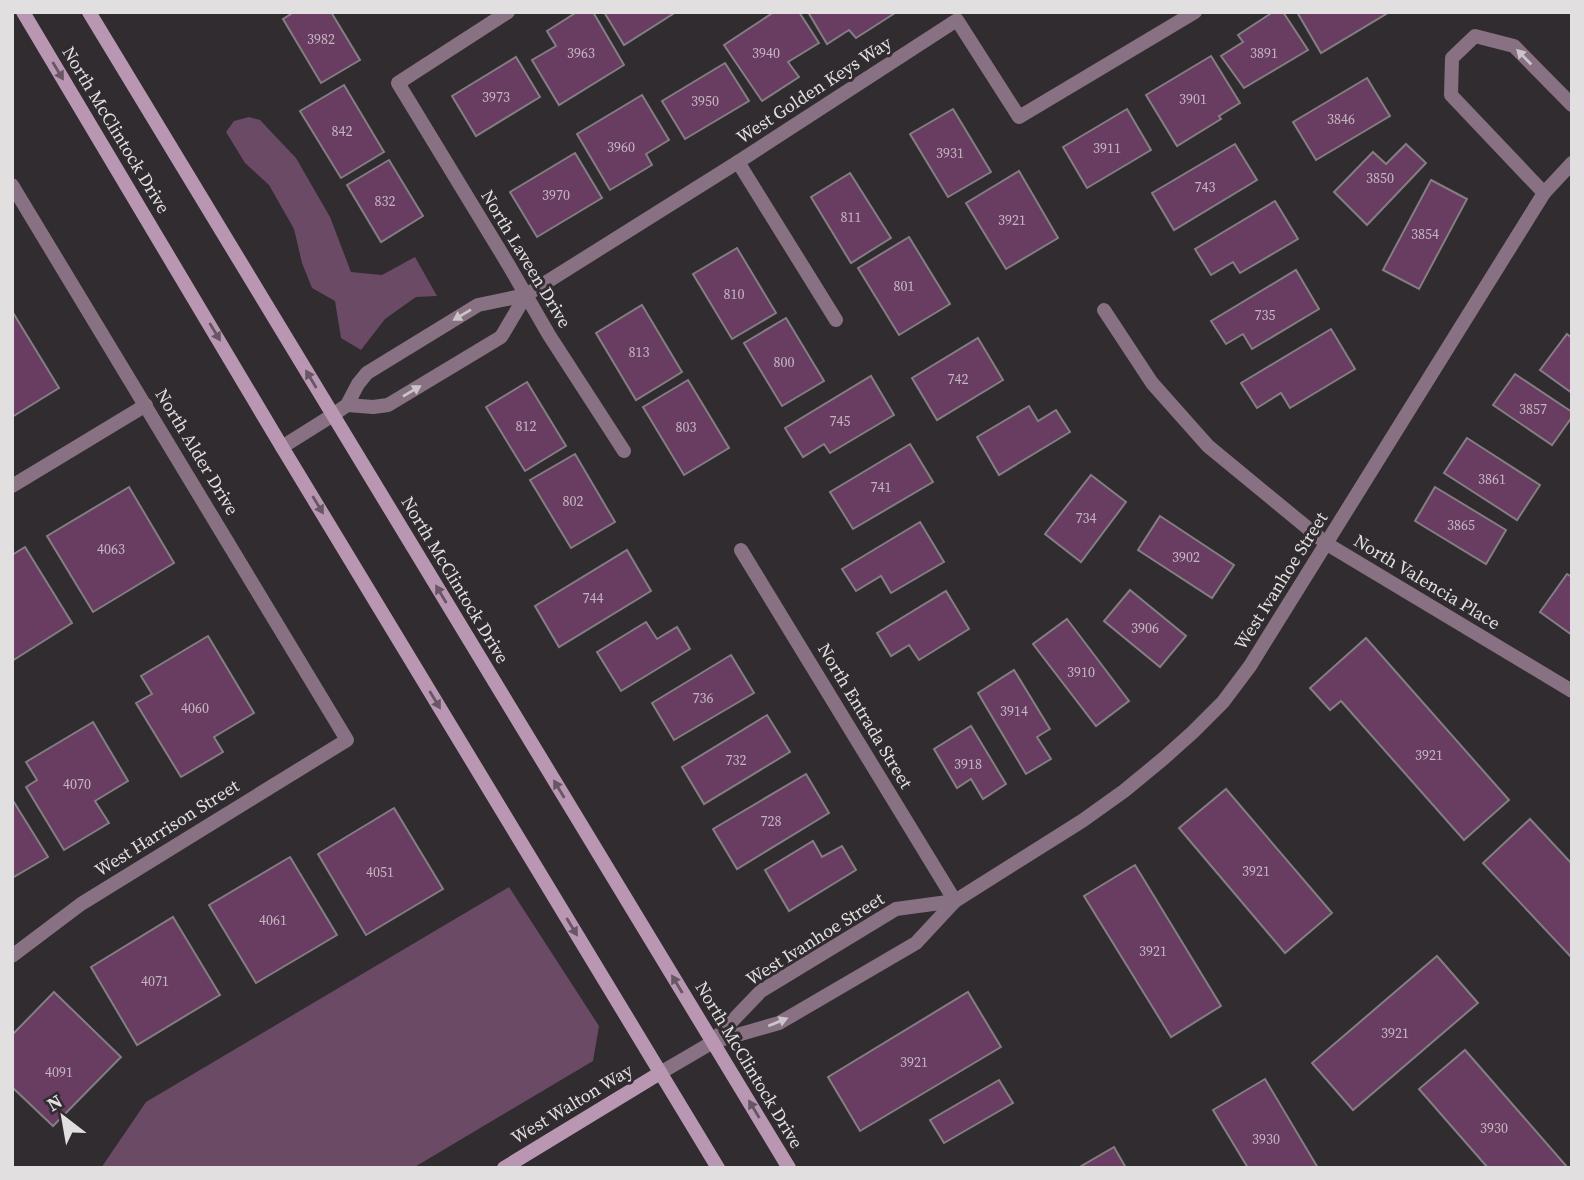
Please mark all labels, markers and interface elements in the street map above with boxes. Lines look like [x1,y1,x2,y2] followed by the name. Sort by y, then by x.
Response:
[307,29,335,49] house number: 3982
[731,30,897,149] street label: West Golden Keys Way
[57,41,176,218] street label: North McClintock Drive
[567,43,595,63] house number: 3963
[752,43,780,63] house number: 3940
[1250,43,1278,63] house number: 3891
[1516,48,1533,65] one-way arrow
[52,61,64,80] one-way arrow
[482,87,510,107] house number: 3973
[1179,89,1207,109] house number: 3901
[691,91,719,111] house number: 3950
[1327,109,1355,129] house number: 3846
[332,121,353,141] house number: 842
[607,137,635,157] house number: 3960
[1093,138,1121,158] house number: 3911
[936,143,964,163] house number: 3931
[1366,168,1394,188] house number: 3850
[1195,177,1216,197] house number: 743
[475,185,578,332] street label: North Laveen Drive
[542,185,570,205] house number: 3970
[375,191,396,211] house number: 832
[841,207,862,227] house number: 811
[998,210,1026,230] house number: 3921
[1411,224,1439,244] house number: 3854
[894,276,915,296] house number: 801
[724,284,745,304] house number: 810
[1255,305,1276,325] house number: 735
[452,308,471,321] one-way arrow
[208,322,220,342] one-way arrow
[629,342,650,362] house number: 813
[774,352,795,372] house number: 800
[305,369,317,388] one-way arrow
[948,369,969,389] house number: 742
[150,384,245,520] street label: North Alder Drive
[402,384,421,397] one-way arrow
[1519,399,1547,419] house number: 3857
[830,411,851,431] house number: 745
[516,416,537,436] house number: 812
[676,417,697,437] house number: 803
[1478,469,1506,489] house number: 3861
[871,477,892,497] house number: 741
[396,491,515,668] street label: North McClintock Drive
[563,491,584,511] house number: 802
[311,496,324,515] one-way arrow
[1228,507,1333,655] street label: West Ivanhoe Street
[1076,508,1097,528] house number: 734
[1447,515,1475,535] house number: 3865
[1349,528,1505,635] street label: North Valencia Place
[97,539,125,559] house number: 4063
[1172,547,1200,567] house number: 3902
[435,585,448,604] one-way arrow
[583,588,604,608] house number: 744
[1131,618,1159,638] house number: 3906
[812,638,919,793] street label: North Entrada Street
[1067,662,1095,682] house number: 3910
[693,688,714,708] house number: 736
[429,690,442,709] one-way arrow
[181,698,209,718] house number: 4060
[1000,701,1028,721] house number: 3914
[1415,745,1443,765] house number: 3921
[726,750,747,770] house number: 732
[954,754,982,774] house number: 3918
[90,773,244,882] street label: West Harrison Street
[63,774,91,794] house number: 4070
[553,779,565,798] one-way arrow
[761,811,782,831] house number: 728
[1242,861,1270,881] house number: 3921
[366,862,394,882] house number: 4051
[741,886,889,991] street label: West Ivanhoe Street
[259,910,287,930] house number: 4061
[566,917,579,936] one-way arrow
[1139,941,1167,961] house number: 3921
[141,971,169,991] house number: 4071
[671,974,683,993] one-way arrow
[690,976,809,1153] street label: North McClintock Drive
[767,1017,788,1028] one-way arrow
[1381,1023,1409,1043] house number: 3921
[900,1052,928,1072] house number: 3921
[506,1057,638,1150] street label: West Walton Way
[45,1062,73,1082] house number: 4091
[28,1082,98,1152] north arrow
[42,1088,67,1117] text: N
[748,1100,760,1119] one-way arrow
[1480,1118,1508,1138] house number: 3930
[1252,1129,1280,1149] house number: 3930

